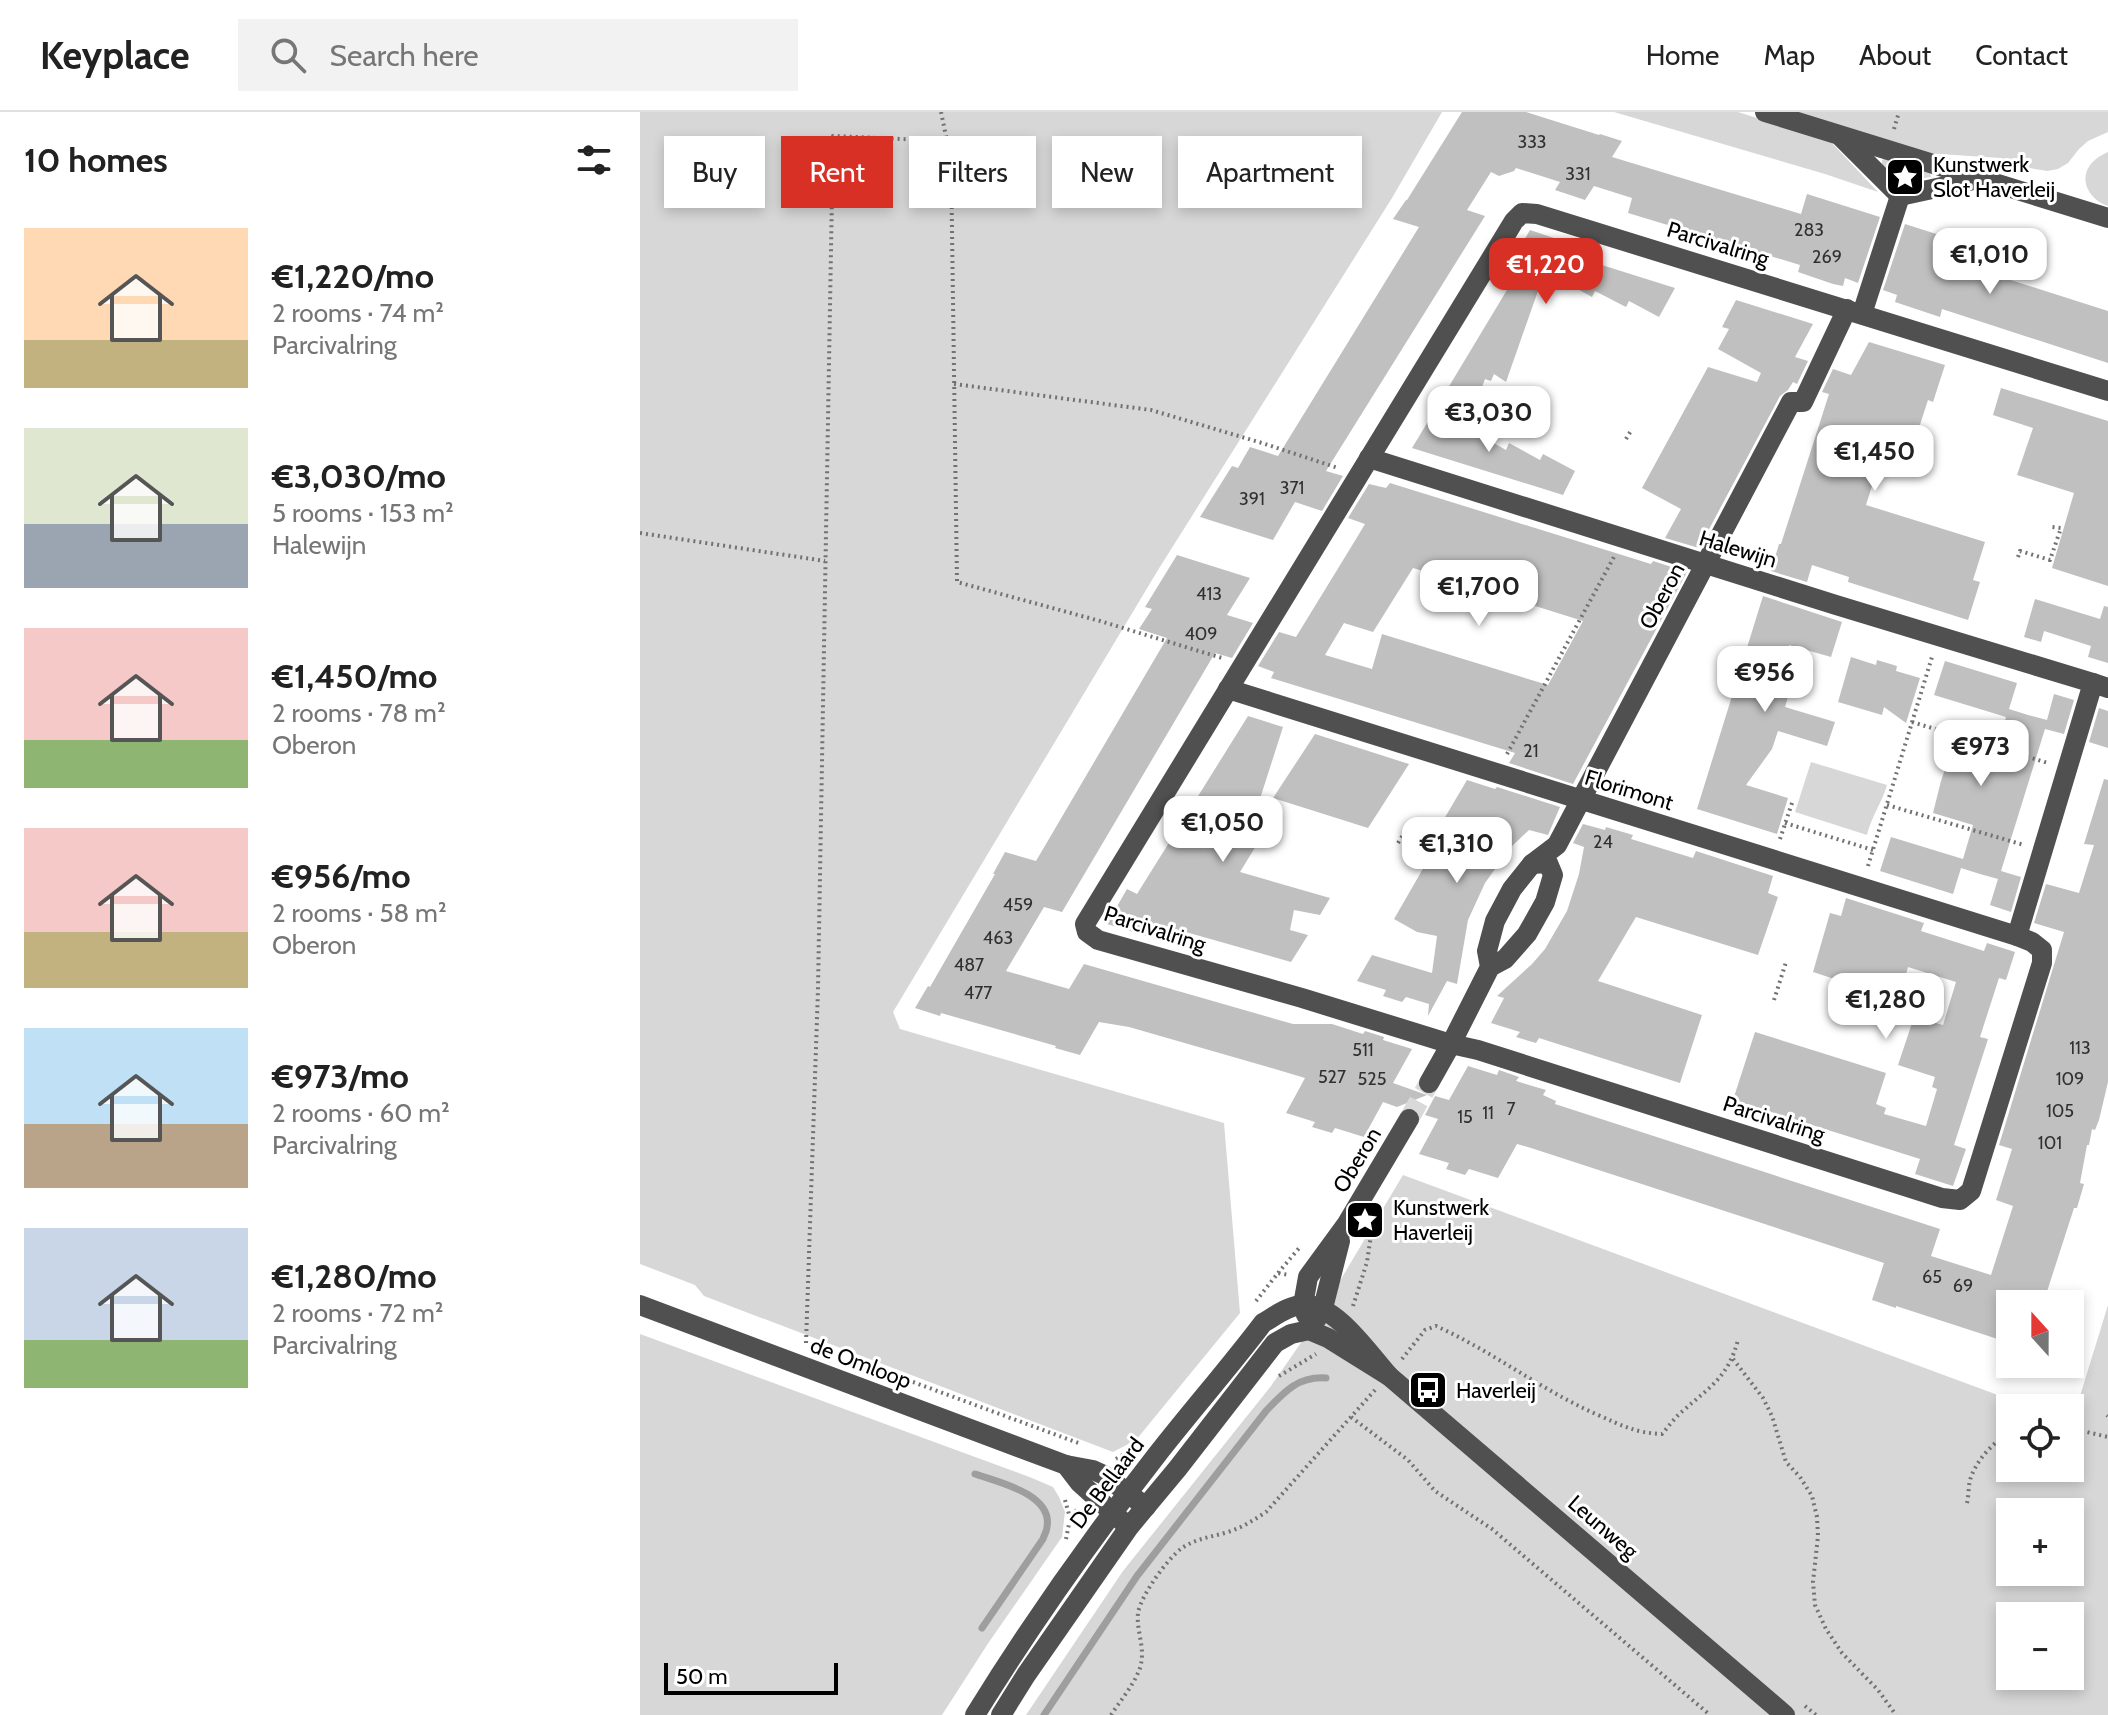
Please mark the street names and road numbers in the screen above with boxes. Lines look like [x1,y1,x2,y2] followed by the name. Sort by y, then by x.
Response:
[1664,216,1773,273] street label: Parcivalring
[1696,524,1780,574] street label: Halewijn
[1633,558,1691,634] street label: Oberon
[1581,764,1677,816] street label: Florimont
[1101,900,1210,958] street label: Parcivalring
[1720,1090,1829,1148] street label: Parcivalring
[1327,1122,1387,1198] street label: Oberon
[807,1331,915,1395] street label: de Omloop
[1064,1432,1150,1534] street label: De Bellaard
[1563,1489,1644,1565] street label: Leunweg

